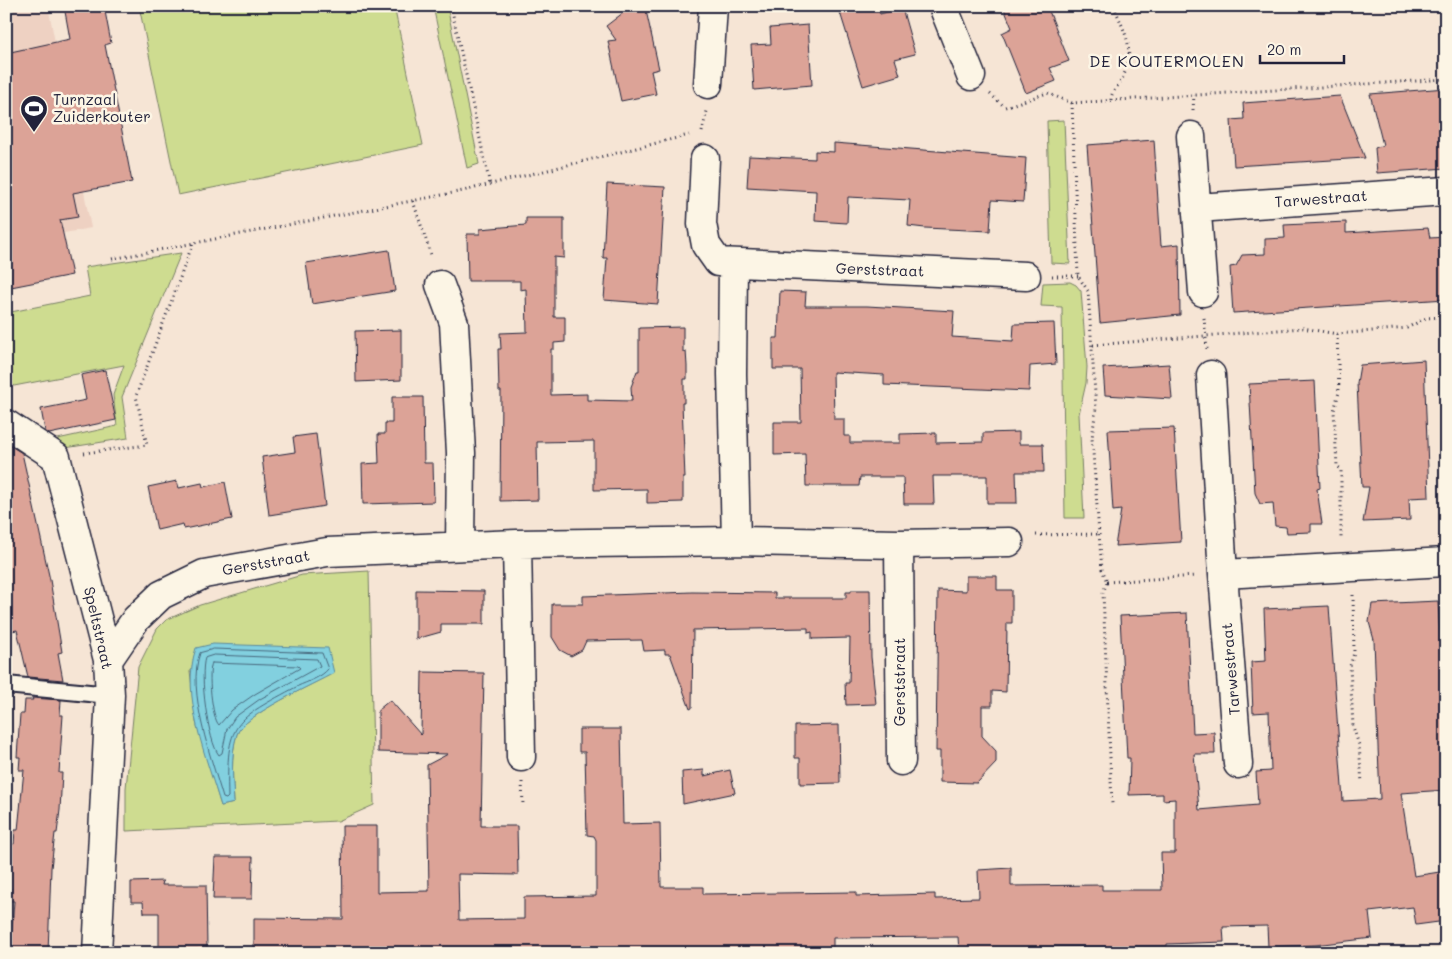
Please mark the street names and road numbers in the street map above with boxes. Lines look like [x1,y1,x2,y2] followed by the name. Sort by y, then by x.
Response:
[1274,185,1368,211] street label: Tarwestraat
[835,257,925,281] street label: Gerststraat
[220,544,311,580] street label: Gerststraat
[80,585,118,671] street label: Speltstraat
[1216,622,1244,716] street label: Tarwestraat
[889,638,909,726] street label: Gerststraat

